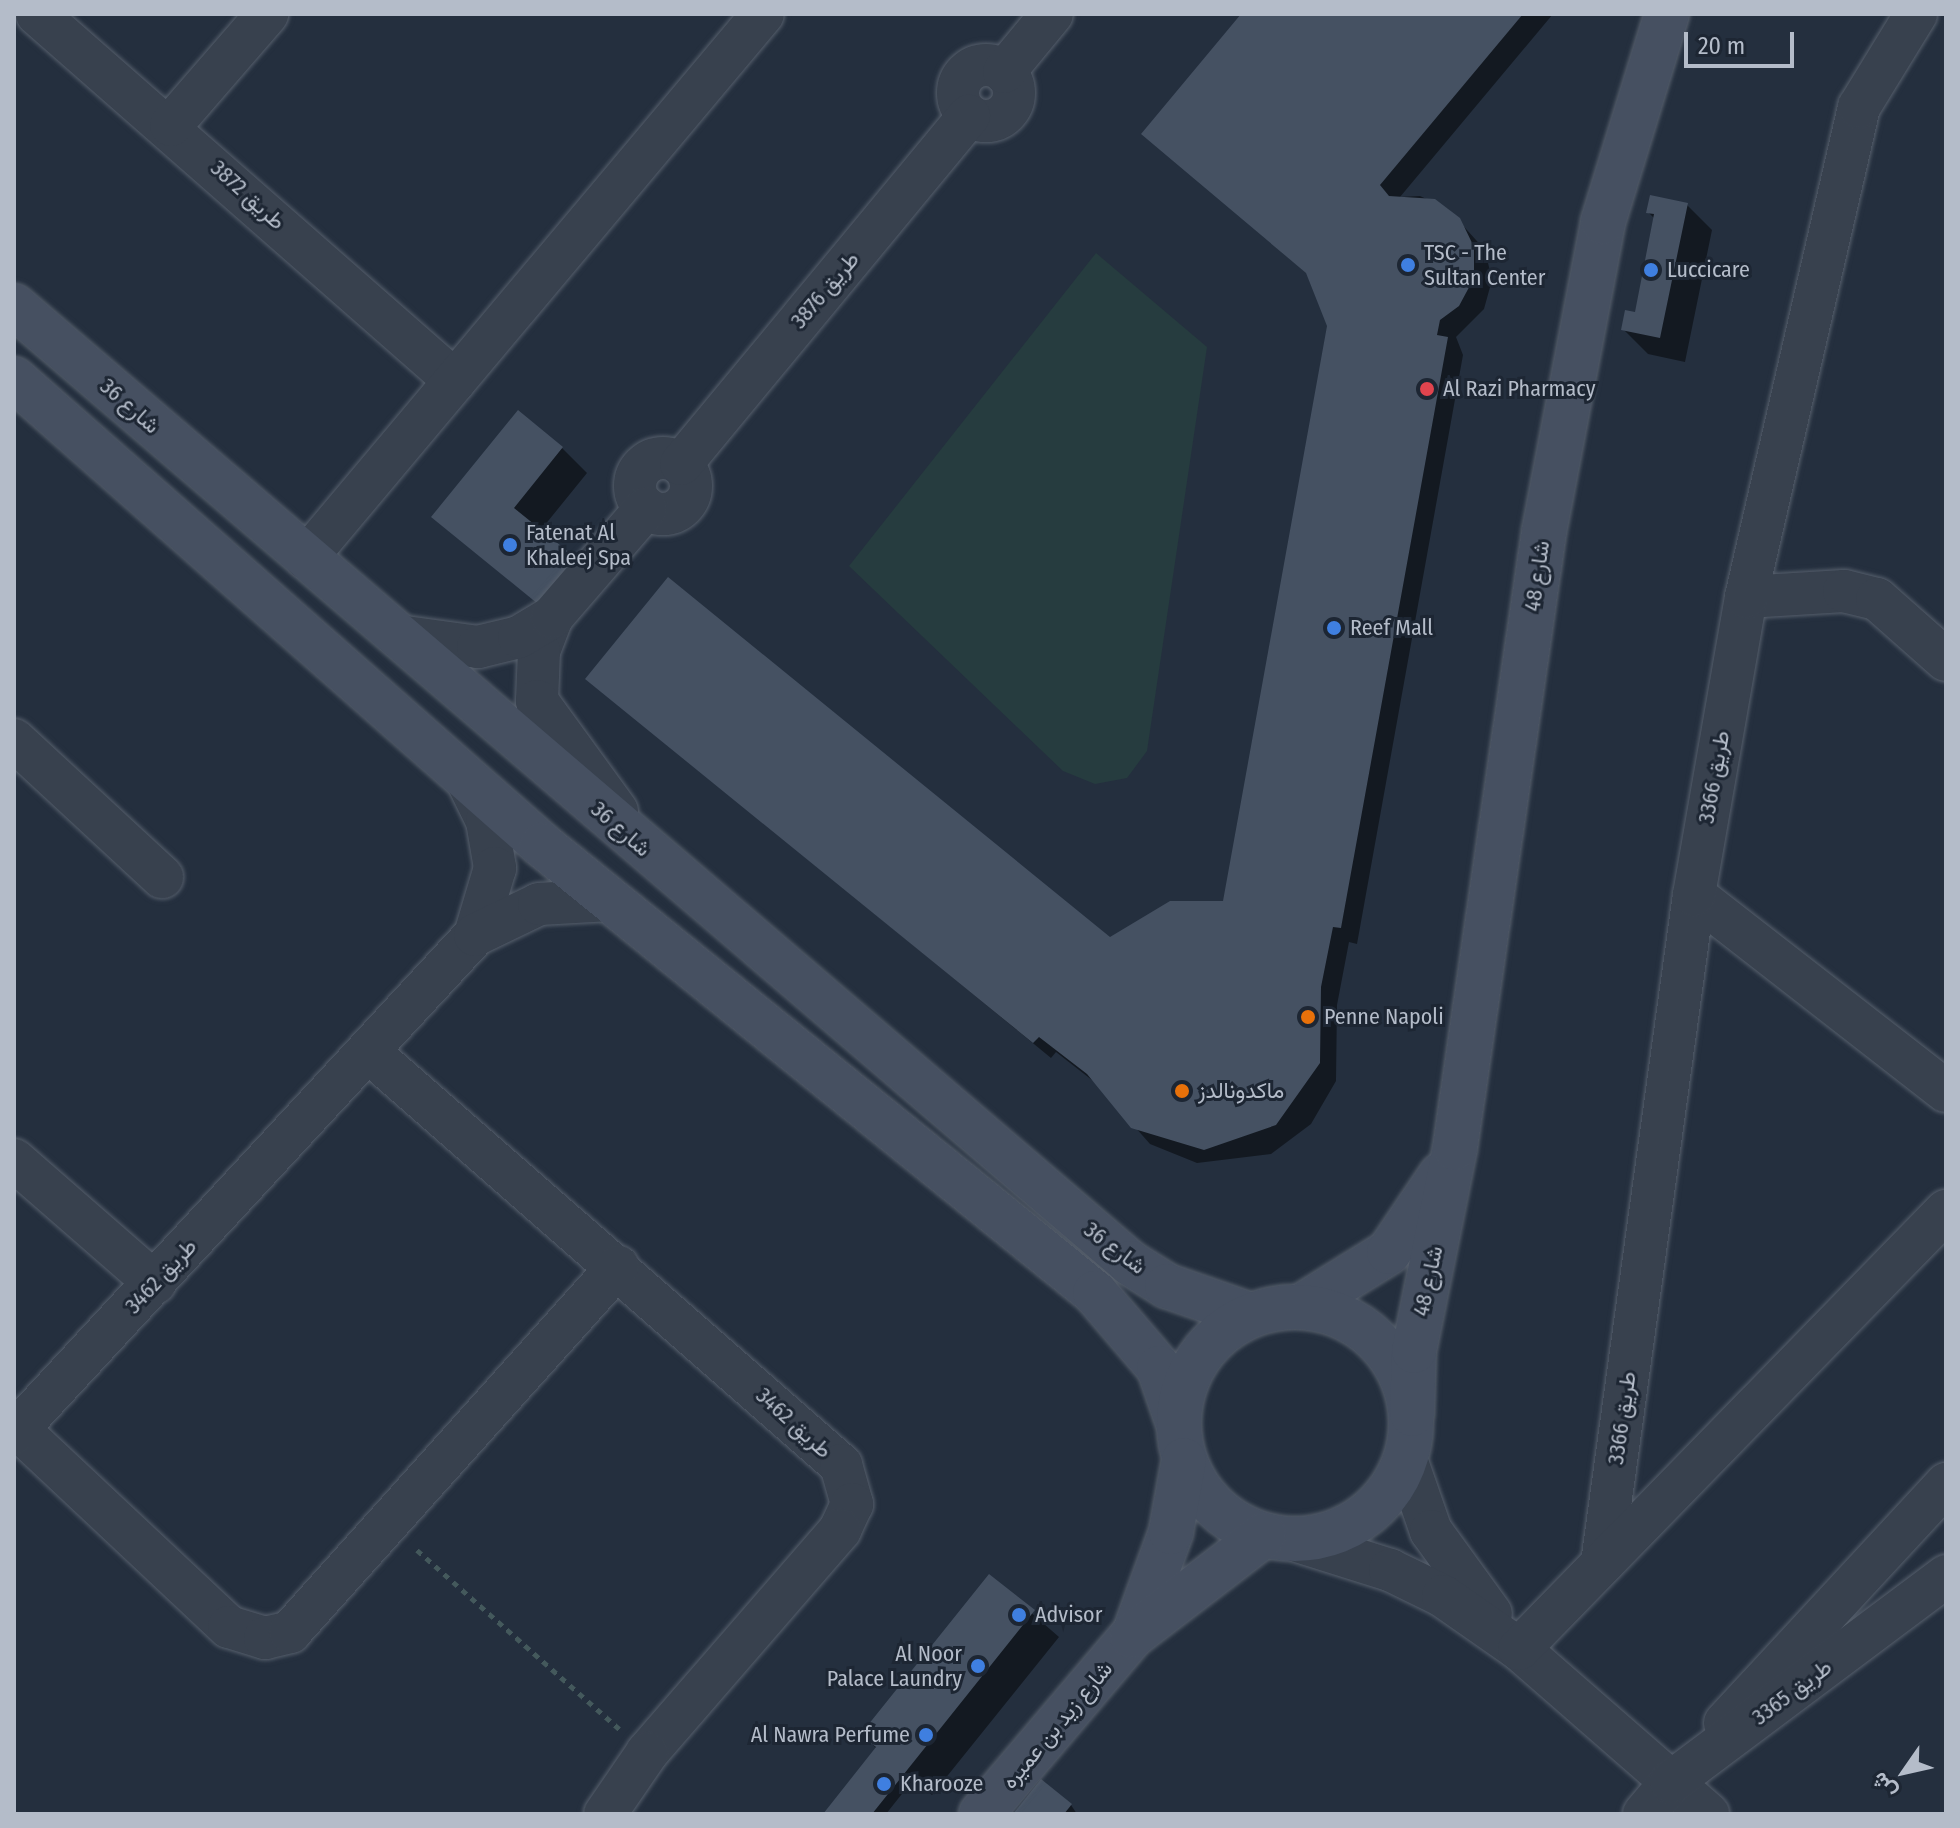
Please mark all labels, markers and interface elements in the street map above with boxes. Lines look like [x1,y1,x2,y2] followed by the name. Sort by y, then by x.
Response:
[1688,16,1798,66] scale bar
[1698,32,1745,60] text: 20 m
[205,155,291,235] street label: طريق 3872
[1424,239,1545,290] place label: TSC - The Sultan Center
[785,246,865,334] street label: طريق 3876
[1399,256,1417,274] marker: TSC - The Sultan Center
[1667,257,1750,283] place label: Luccicare
[1642,261,1660,279] marker: Luccicare
[95,373,165,439] street label: شارع 36
[1443,376,1596,402] place label: Al Razi Pharmacy
[1418,380,1436,398] marker: Al Razi Pharmacy
[526,519,631,570] place label: Fatenat Al Khaleej Spa
[501,536,519,554] marker: Fatenat Al Khaleej Spa
[1519,539,1555,613] street label: شارع 48
[1350,615,1433,641] place label: Reef Mall
[1325,619,1343,637] marker: Reef Mall
[1693,729,1735,825] street label: طريق 3366
[586,796,656,862] street label: شارع 36
[1324,1004,1444,1030] place label: Penne Napoli
[1299,1008,1317,1026] marker: Penne Napoli
[1198,1078,1284,1104] place label: ماكدونالدز
[1173,1082,1191,1100] marker: ماكدونالدز
[1079,1216,1151,1280] street label: شارع 36
[120,1233,202,1319] street label: طريق 3462
[1408,1243,1448,1319] street label: شارع 48
[1602,1370,1642,1466] street label: طريق 3366
[751,1382,837,1464] street label: طريق 3462
[1035,1602,1102,1628] place label: Advisor
[1010,1606,1028,1624] marker: Advisor
[827,1640,962,1692] place label: Al Noor Palace Laundry
[1747,1654,1837,1730] street label: طريق 3365
[996,1656,1118,1794] street label: شارع زيد بن عميره
[969,1657,987,1675] marker: Al Noor Palace Laundry
[751,1722,910,1748] place label: Al Nawra Perfume
[917,1726,935,1744] marker: Al Nawra Perfume
[1864,1732,1944,1812] north arrow
[1865,1767,1902,1804] text: ش
[900,1771,983,1797] place label: Kharooze
[875,1775,893,1793] marker: Kharooze

